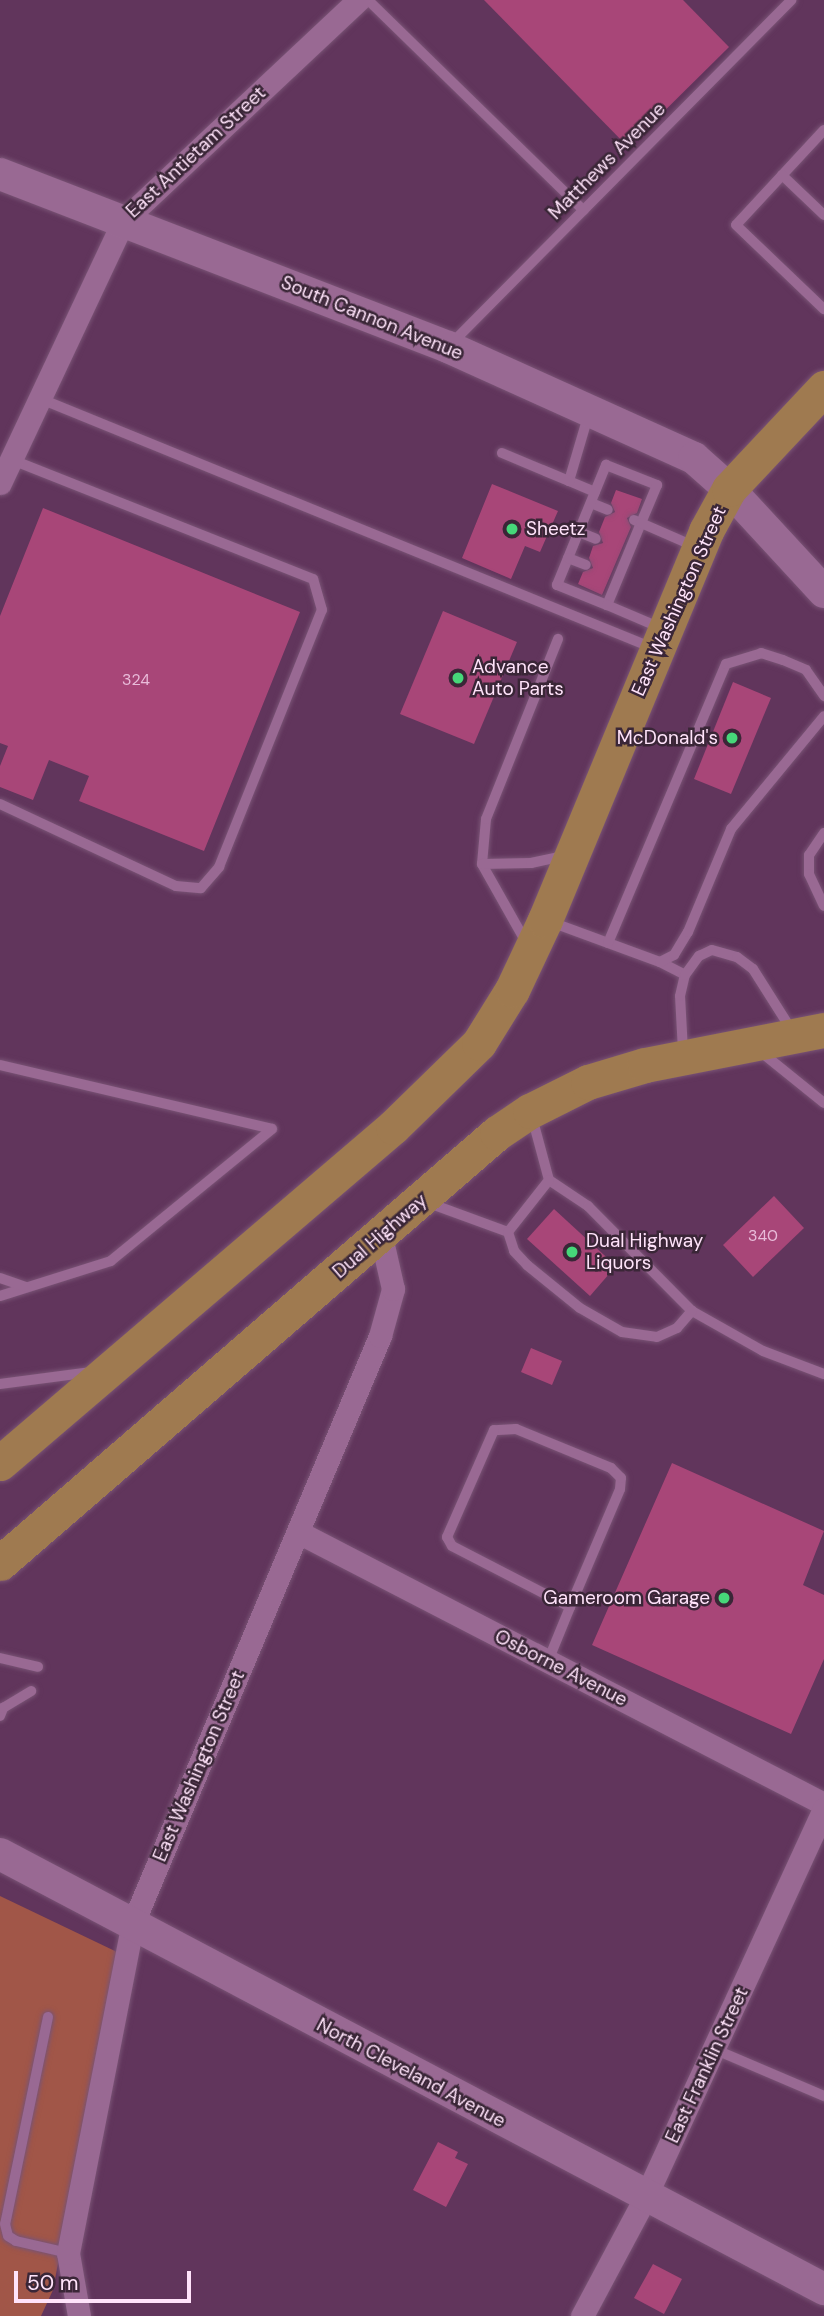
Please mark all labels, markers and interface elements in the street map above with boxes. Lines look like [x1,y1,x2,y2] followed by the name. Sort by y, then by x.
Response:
[122,81,270,223] street label: East Antietam Street
[544,98,670,224] street label: Matthews Avenue
[278,271,466,365] street label: South Cannon Avenue
[627,503,731,699] street label: East Washington Street
[526,518,585,540] place label: Sheetz
[504,521,520,537] marker: Sheetz
[472,656,564,700] place label: Advance Auto Parts
[122,670,150,690] house number: 324
[450,670,466,686] marker: Advance Auto Parts
[617,727,718,749] place label: McDonald's
[724,730,740,746] marker: McDonald's
[328,1189,432,1283] street label: Dual Highway
[748,1226,778,1246] house number: 340
[586,1230,703,1274] place label: Dual Highway Liquors
[564,1244,580,1260] marker: Dual Highway Liquors
[543,1587,710,1609] place label: Gameroom Garage
[716,1590,732,1606] marker: Gameroom Garage
[491,1625,631,1711] street label: Osborne Avenue
[148,1667,250,1865] street label: East Washington Street
[661,1983,753,2147] street label: East Franklin Street
[313,2014,509,2132] street label: North Cleveland Avenue
[18,2256,194,2300] scale bar
[27,2269,78,2297] text: 50 m

